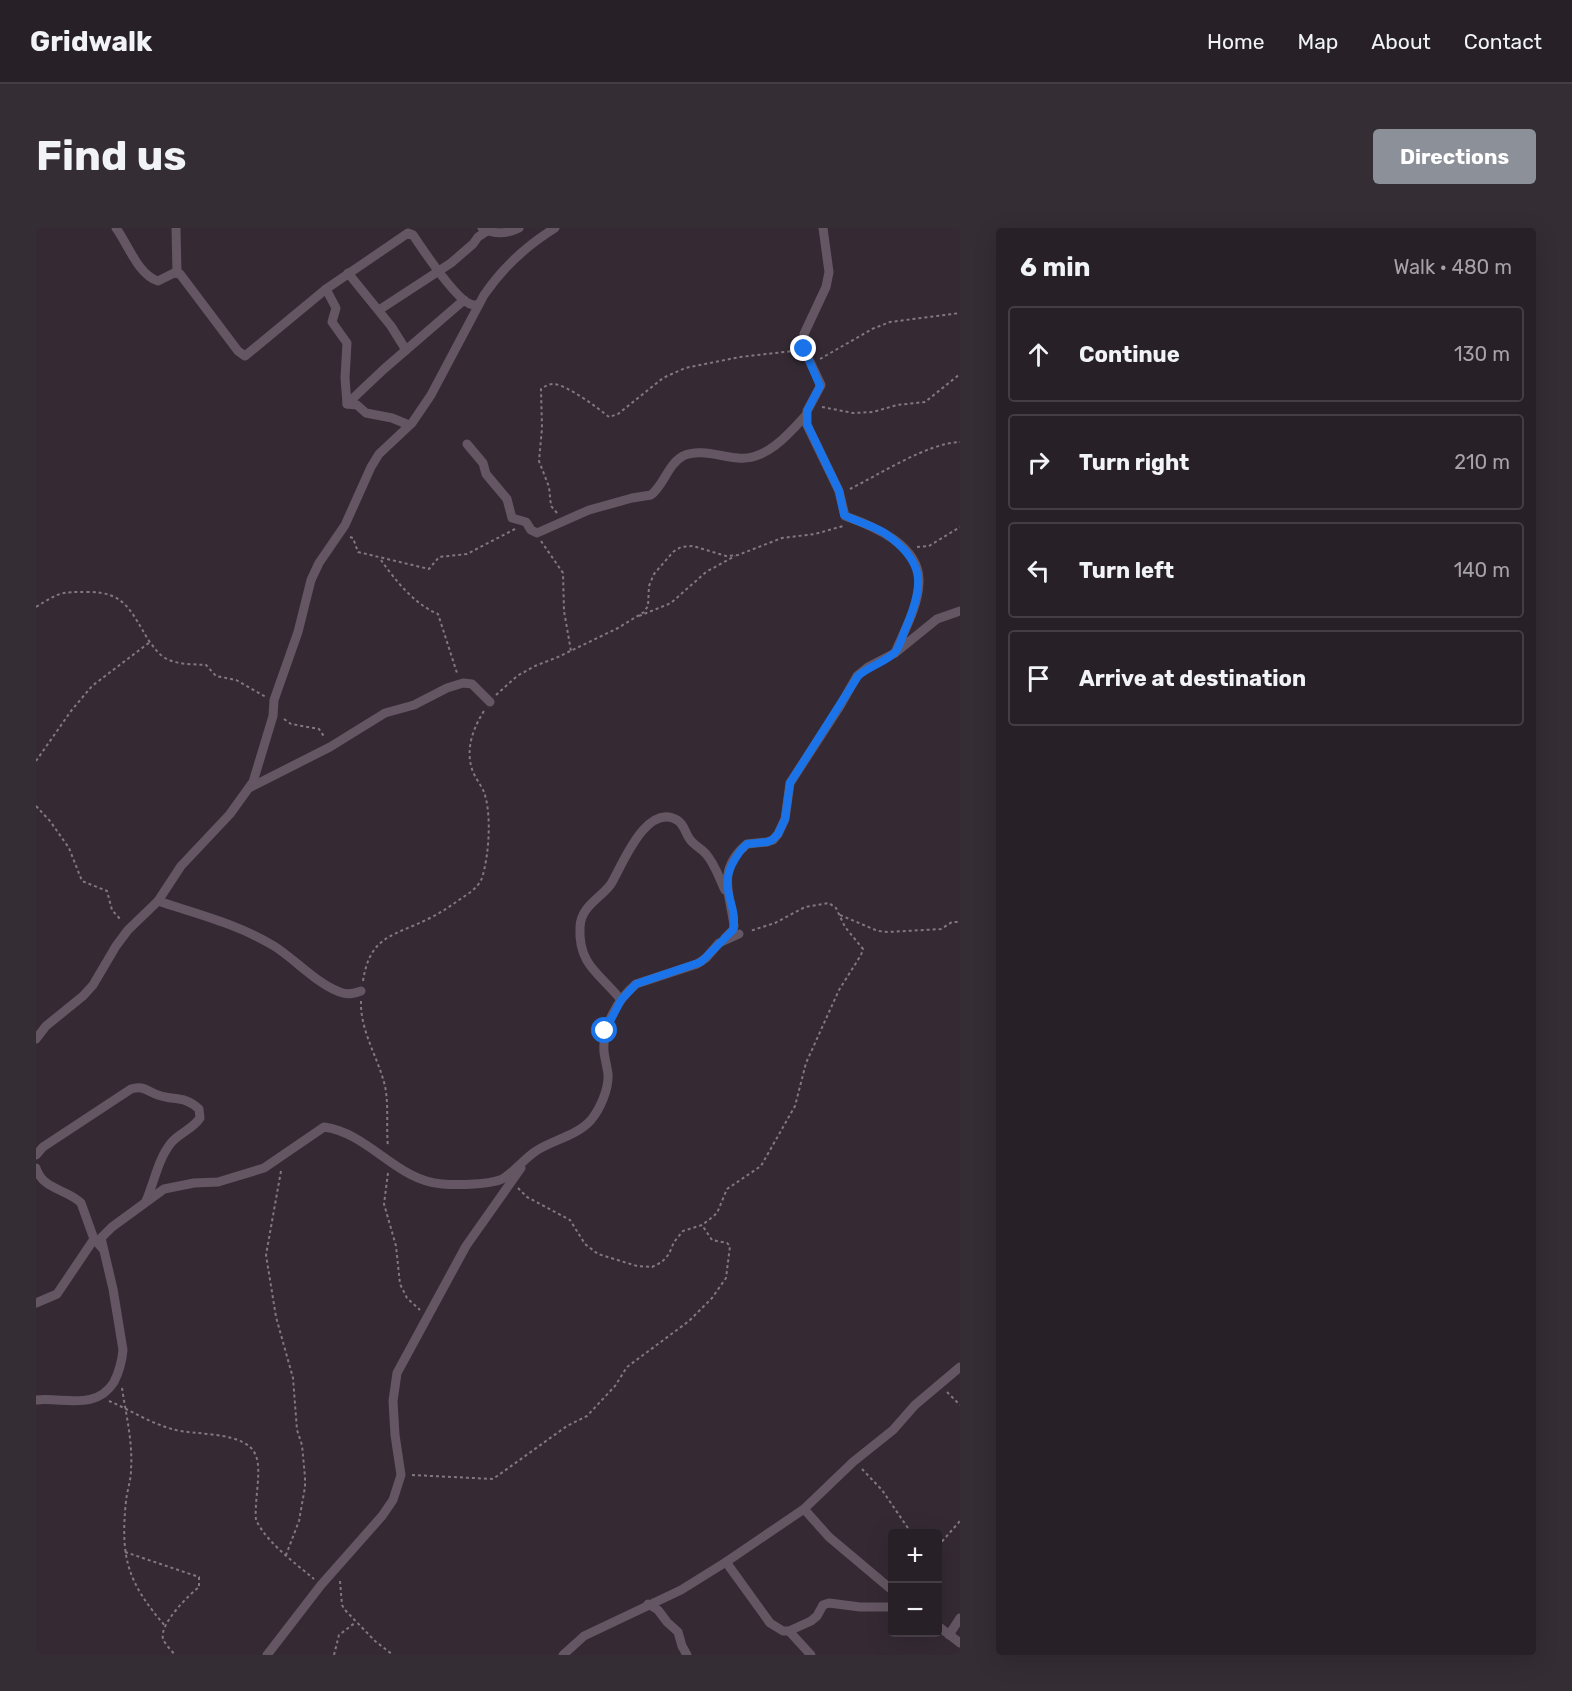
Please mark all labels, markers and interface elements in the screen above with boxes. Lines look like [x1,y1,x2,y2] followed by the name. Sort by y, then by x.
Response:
[30,25,152,58] text: Gridwalk
[1207,29,1264,54] text: Home
[1297,29,1338,54] text: Map
[1371,29,1431,54] text: About
[1464,29,1542,54] text: Contact
[1373,129,1536,184] button: Directions
[36,131,187,181] text: Find us
[1020,252,1090,283] text: 6 min
[1393,255,1512,279] text: Walk · 480 m
[790,335,816,361] route end
[1022,338,1055,371] icon: ahead
[1079,341,1180,368] text: Continue
[1454,342,1510,366] text: 130 m
[1022,446,1055,479] icon: right
[1079,449,1189,476] text: Turn right
[1454,450,1510,474] text: 210 m
[1022,554,1055,587] icon: left
[1079,557,1174,584] text: Turn left
[1454,558,1510,582] text: 140 m
[1022,662,1055,695] icon: arrive
[1079,665,1306,692] text: Arrive at destination
[591,1017,617,1043] route start
[888,1529,942,1637] map controls
[888,1529,942,1583] button: +
[888,1583,942,1637] button: −

